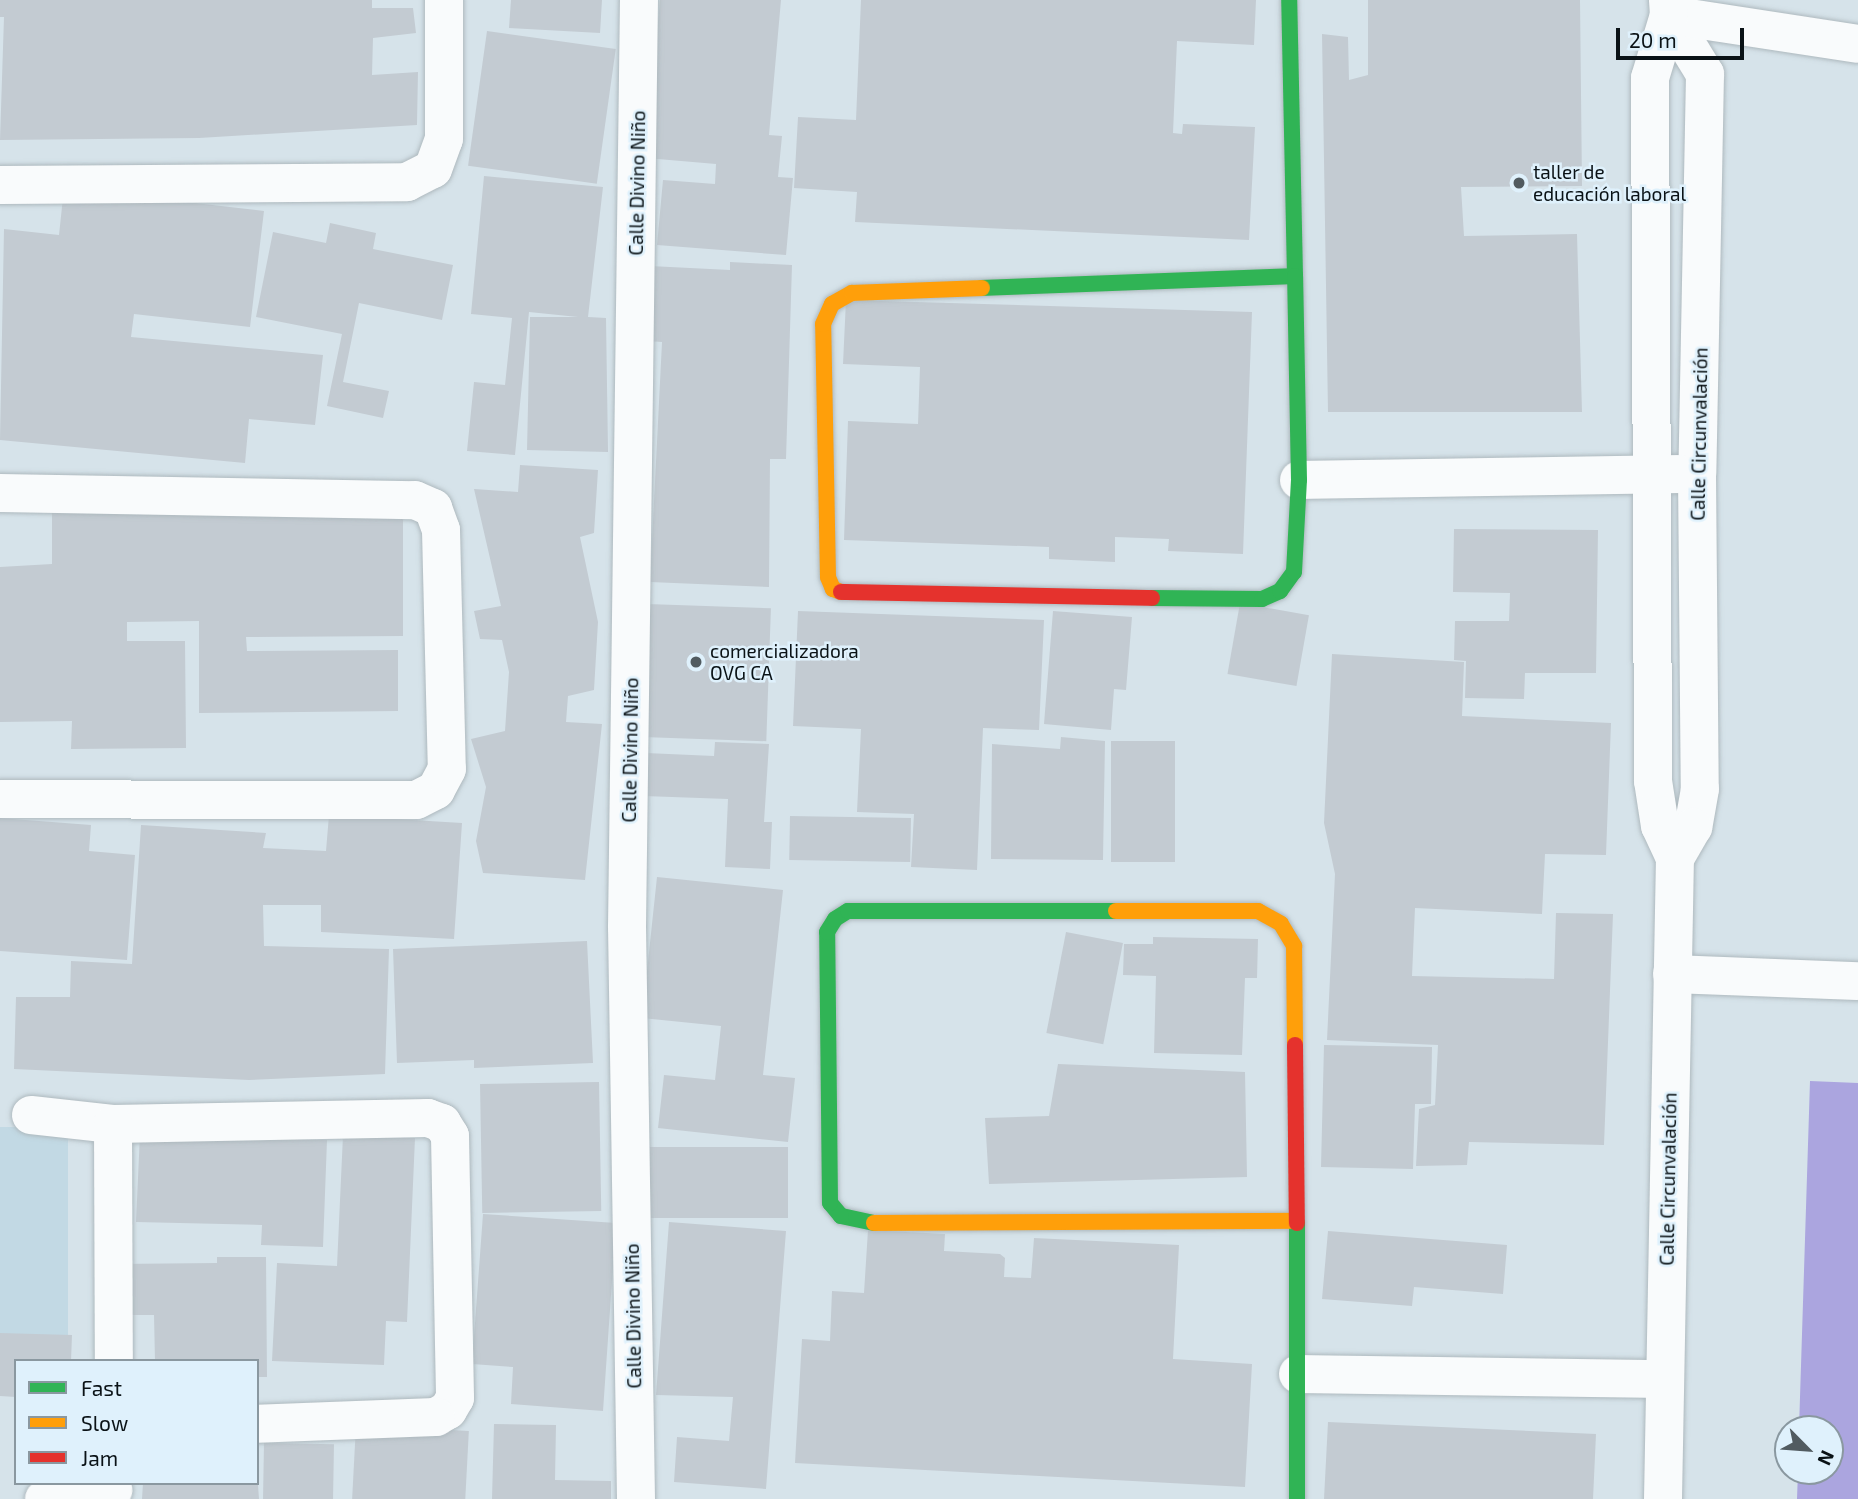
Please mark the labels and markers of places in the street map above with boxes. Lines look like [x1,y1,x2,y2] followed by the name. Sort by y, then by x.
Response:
[1533,161,1686,205] place label: taller de educación laboral
[1511,175,1527,191] marker: taller de educación laboral
[710,640,859,684] place label: comercializadora OVG CA
[688,654,704,670] marker: comercializadora OVG CA

